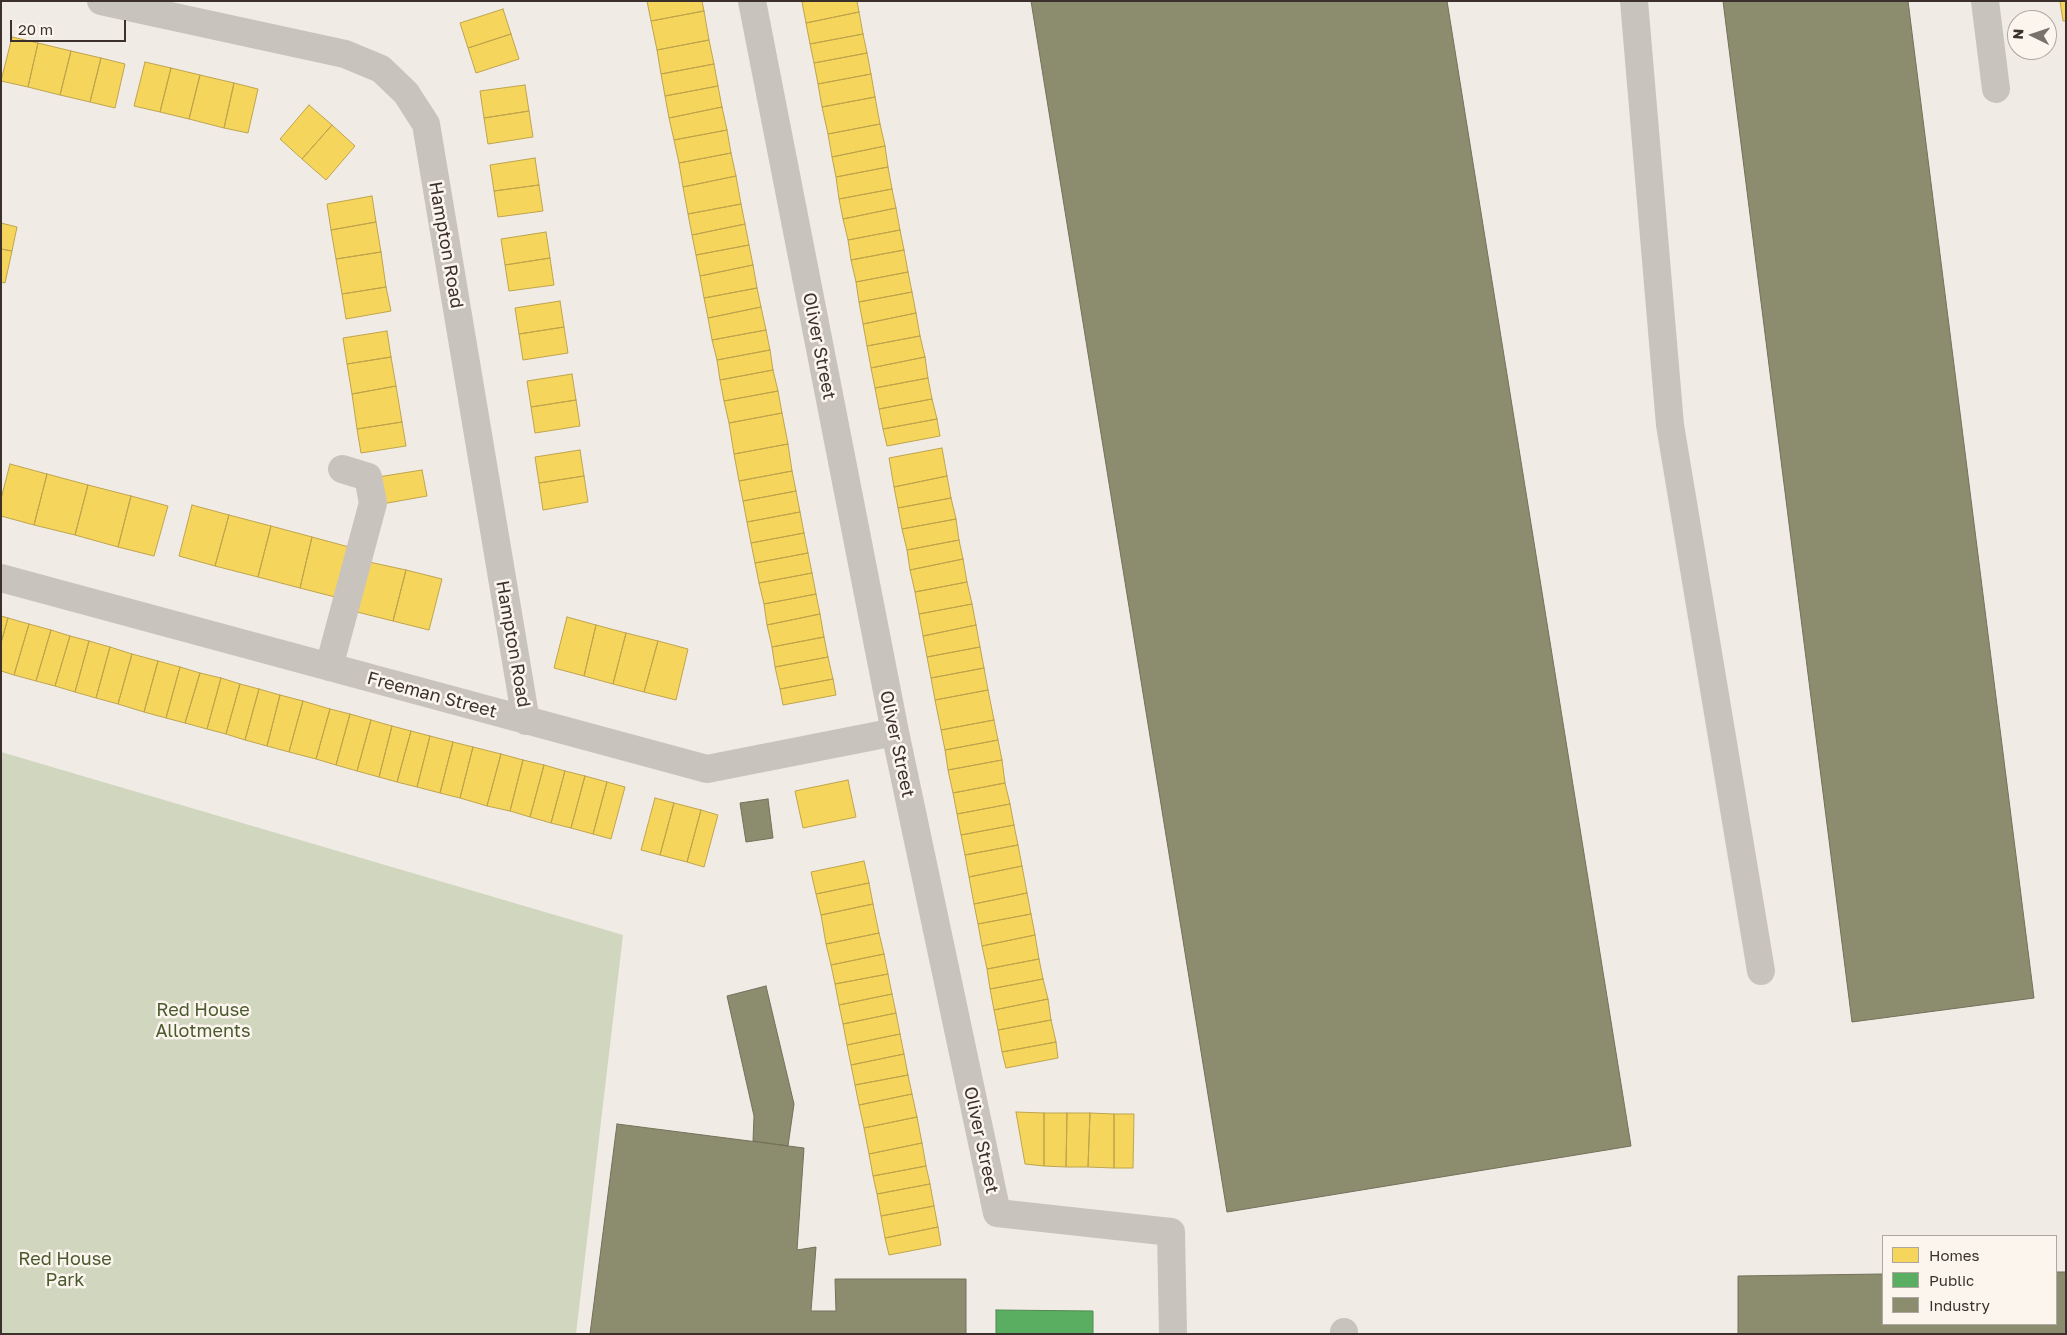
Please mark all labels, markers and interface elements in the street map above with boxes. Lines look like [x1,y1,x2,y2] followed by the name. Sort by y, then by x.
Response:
[12,10,129,42] scale bar
[2007,10,2057,60] north arrow
[18,20,53,38] text: 20 m
[2009,28,2026,40] text: N
[424,180,468,310] street label: Hampton Road
[798,291,840,401] street label: Oliver Street
[491,579,535,709] street label: Hampton Road
[365,667,499,723] street label: Freeman Street
[875,689,919,799] street label: Oliver Street
[155,999,251,1042] park label: Red House Allotments
[959,1085,1003,1195] street label: Oliver Street
[1882,1235,2057,1325] legend
[1929,1246,1979,1264] text: Homes
[18,1248,112,1290] park label: Red House Park
[1929,1271,1974,1289] text: Public
[1929,1296,1990,1314] text: Industry

